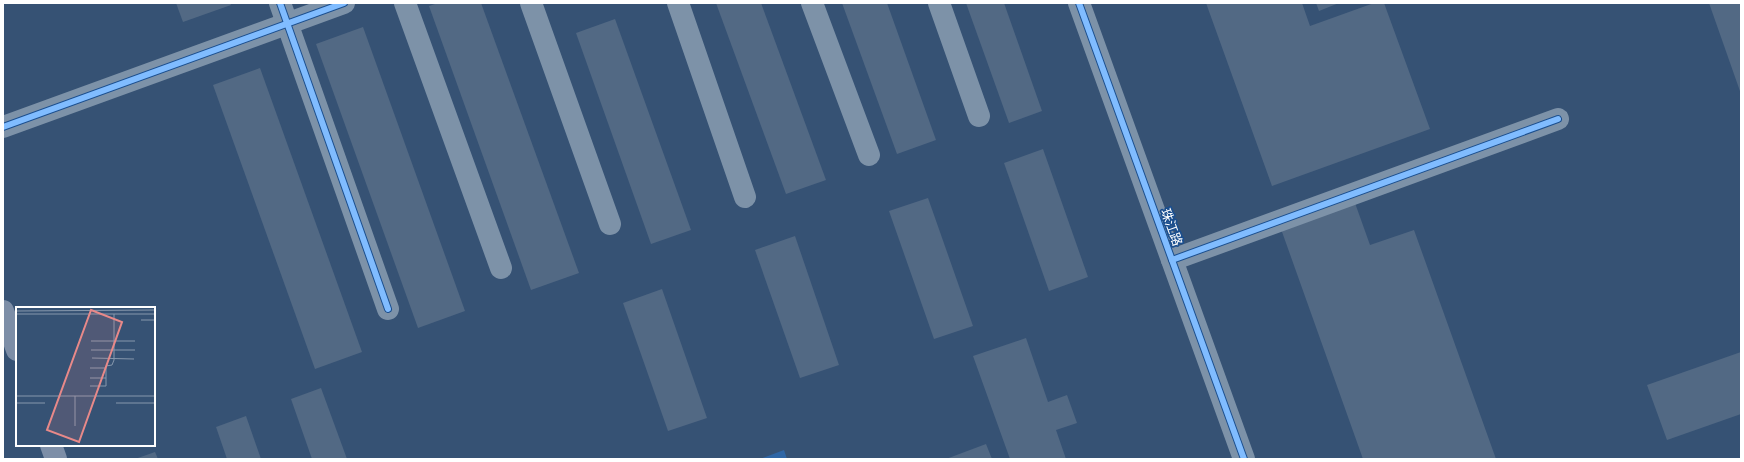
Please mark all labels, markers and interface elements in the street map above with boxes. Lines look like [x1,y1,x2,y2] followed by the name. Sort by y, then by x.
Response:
[1157,206,1187,248] street label: 珠江路
[16,307,155,446] inset map

